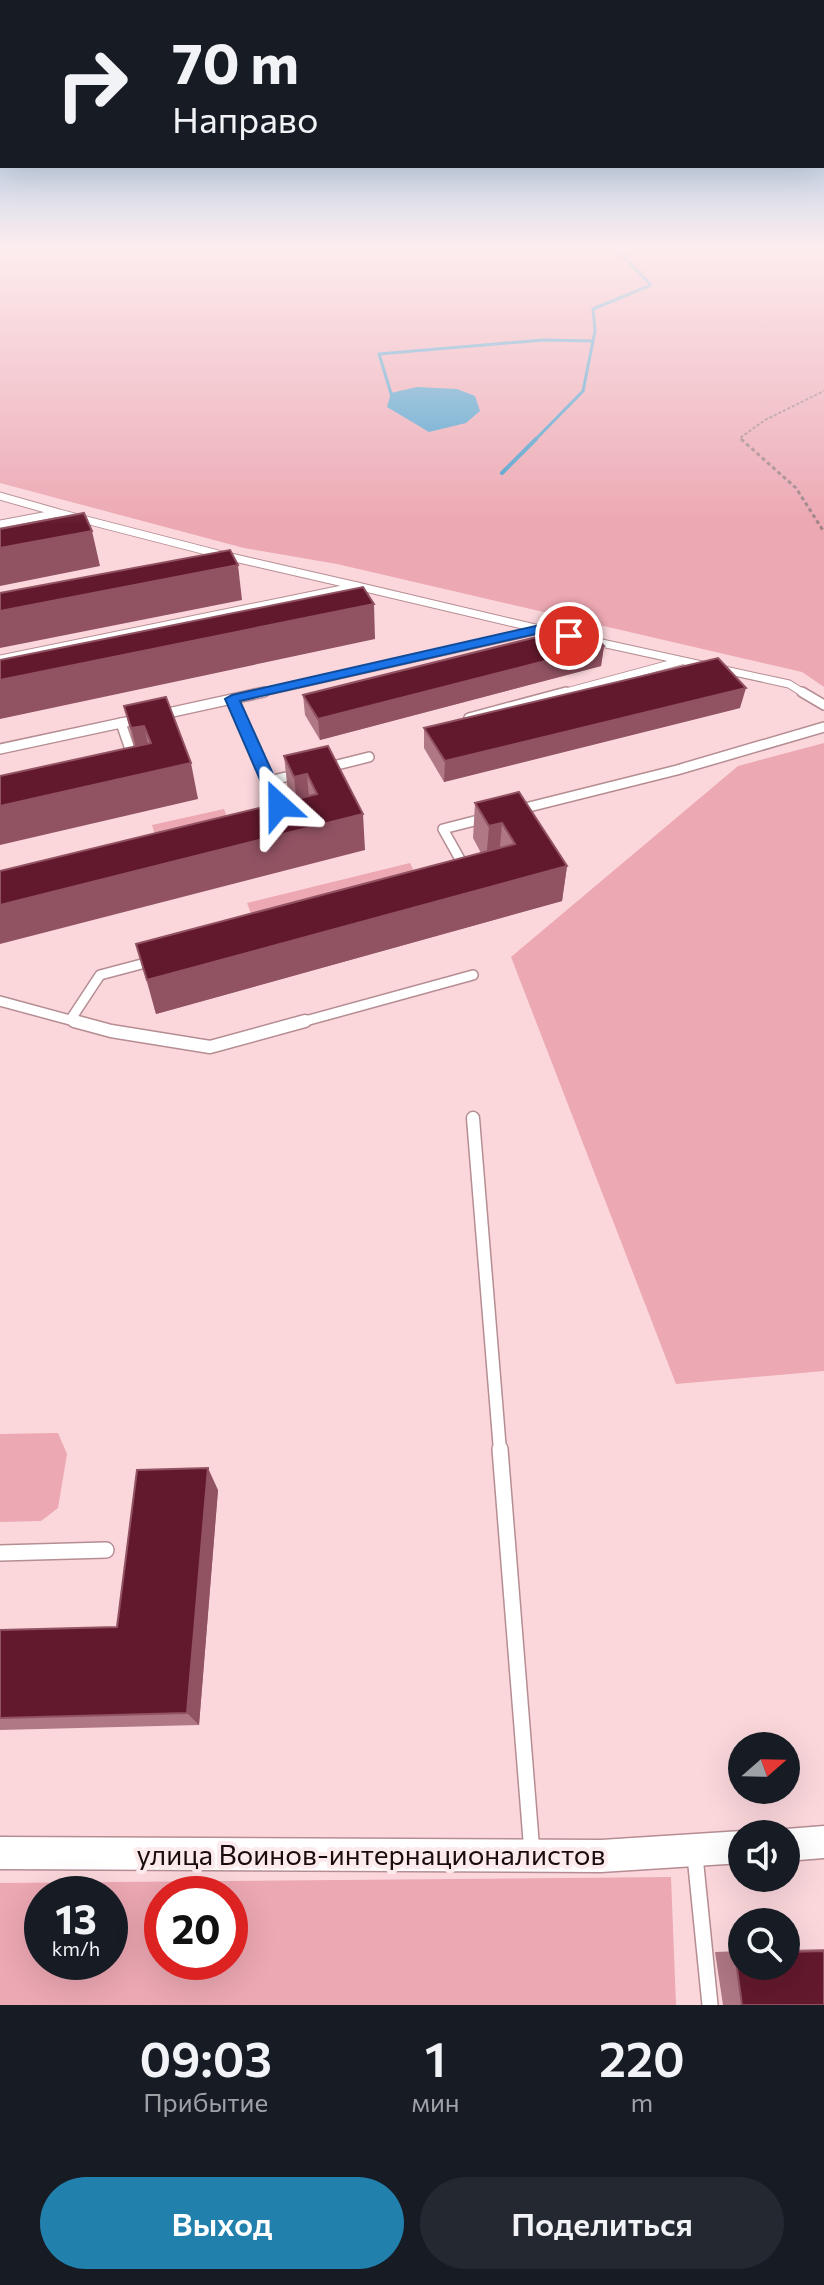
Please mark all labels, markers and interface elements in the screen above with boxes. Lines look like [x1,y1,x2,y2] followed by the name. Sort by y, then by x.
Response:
[172,27,299,96] text: 70 m
[40,32,144,136] icon: right
[172,96,318,140] text: Направо
[535,602,603,670] pin
[547,614,591,658] icon: arrive
[237,763,321,847] position arrow
[728,1732,800,1804] north arrow
[728,1732,800,1980] map controls
[728,1820,800,1892] button: sound
[137,1837,605,1871] street label: улица Воинов-интернационалистов
[144,1876,248,1980] speed limit sign: 20
[55,1893,97,1942] text: 13
[728,1908,800,1980] button: search
[52,1936,100,1960] text: km/h
[139,2028,272,2087] text: 09:03
[425,2028,446,2087] text: 1
[599,2028,685,2087] text: 220
[143,2086,268,2117] text: Прибытие
[411,2086,460,2117] text: мин
[630,2086,653,2117] text: m
[40,2177,404,2269] button: Выход
[420,2177,784,2269] button: Поделиться

